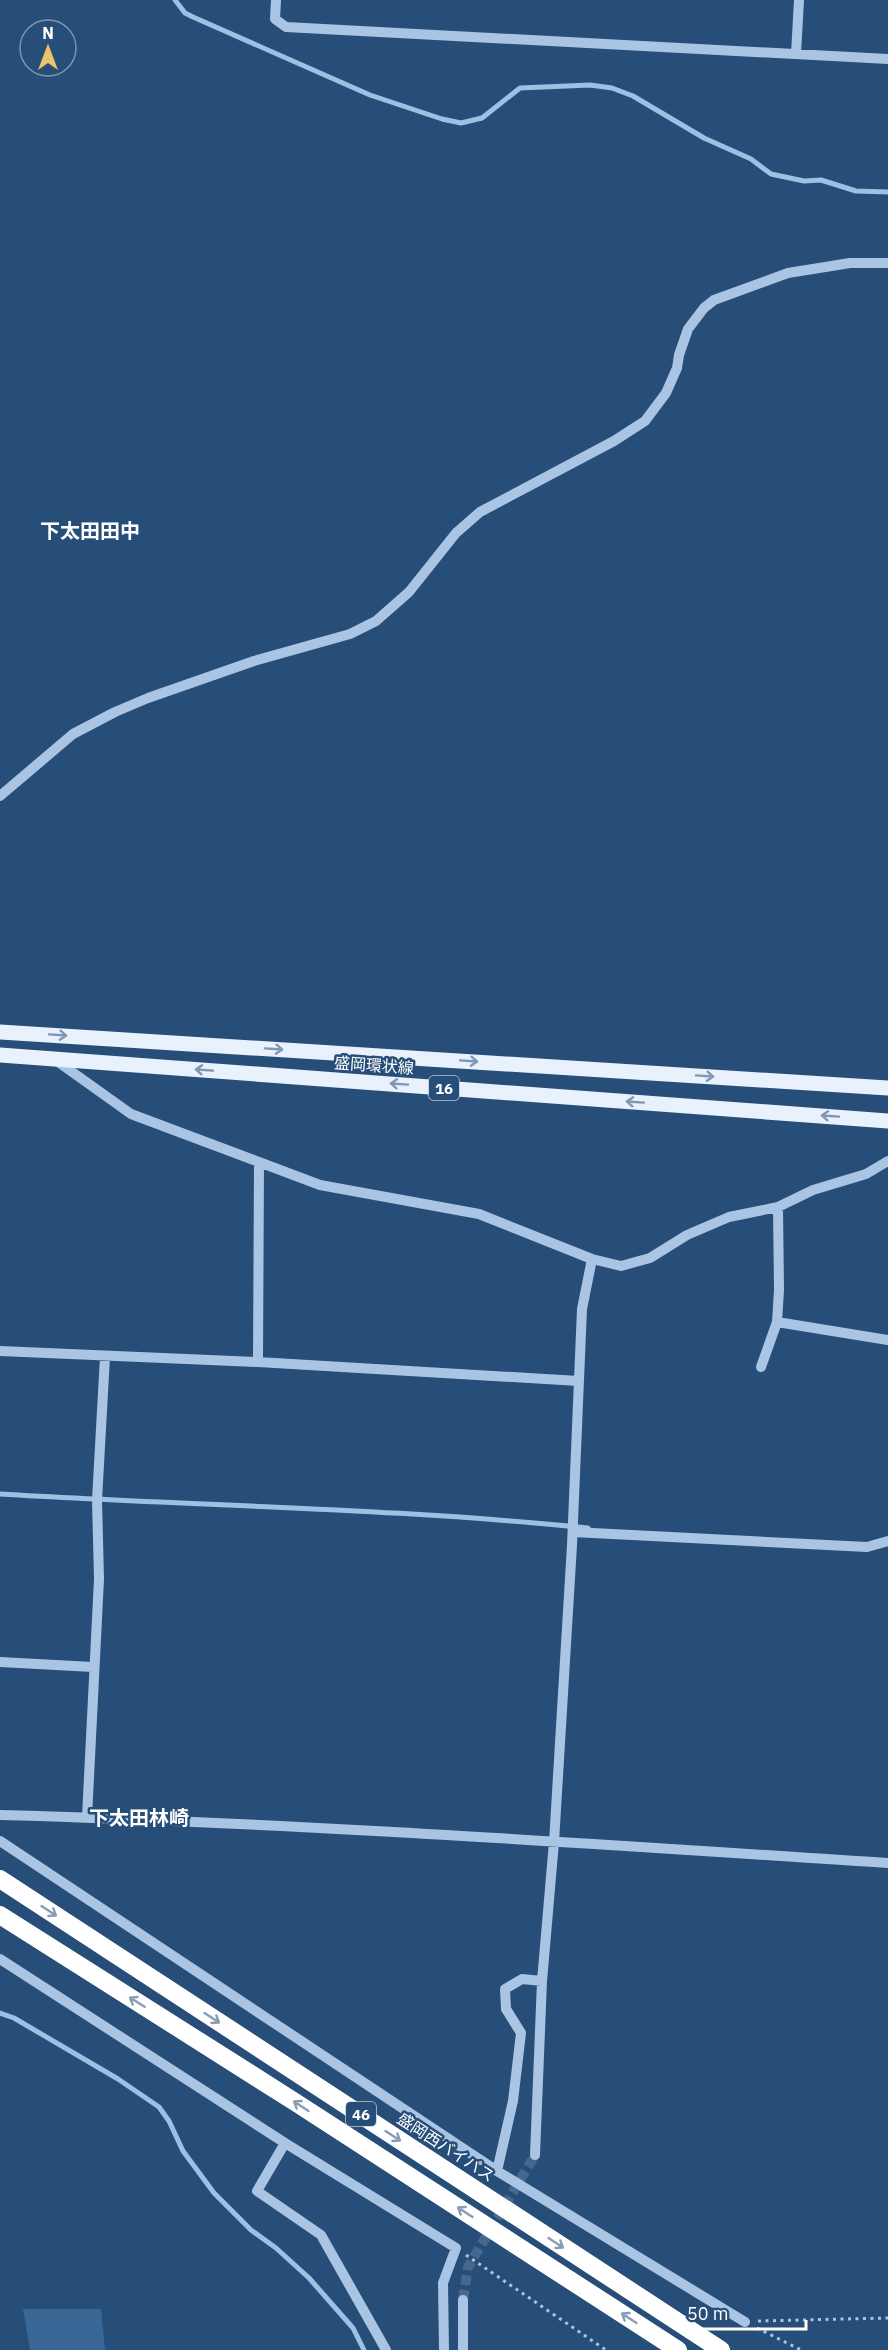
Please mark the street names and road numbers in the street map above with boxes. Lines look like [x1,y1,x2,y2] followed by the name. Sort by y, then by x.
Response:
[333,1052,415,1078] street label: 盛岡環状線
[429,1076,459,1100] road number: 16
[346,2102,376,2126] road number: 46
[394,2108,498,2186] street label: 盛岡西バイパス

